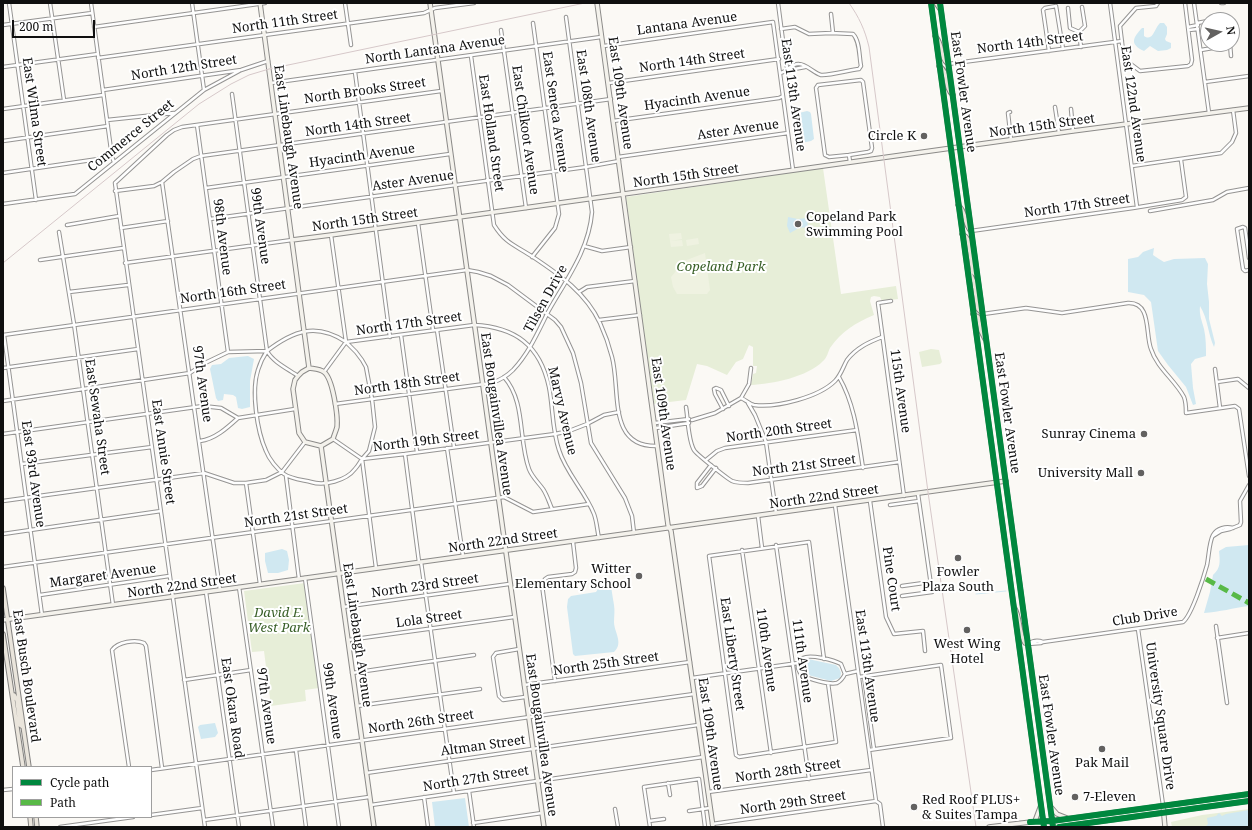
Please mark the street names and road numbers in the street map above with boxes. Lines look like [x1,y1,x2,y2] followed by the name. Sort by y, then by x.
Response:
[231,7,339,37] street label: North 11th Street
[636,9,738,39] street label: Lantana Avenue
[976,29,1084,57] street label: North 14th Street
[947,30,979,154] street label: East Fowler Avenue
[364,32,506,68] street label: North Lantana Avenue
[604,36,636,150] street label: East 109th Avenue
[777,38,809,152] street label: East 113th Avenue
[1117,45,1149,163] street label: East 122nd Avenue
[638,46,746,76] street label: North 14th Street
[572,49,604,163] street label: East 108th Avenue
[539,50,571,174] street label: East Seneca Avenue
[130,52,238,84] street label: North 12th Street
[19,56,49,168] street label: East Wilma Street
[270,64,306,210] street label: East Linebaugh Avenue
[508,64,542,196] street label: East Chilkoot Avenue
[475,73,507,193] street label: East Holland Street
[303,75,427,107] street label: North Brooks Street
[643,84,751,114] street label: Hyacinth Avenue
[85,97,177,175] street label: Commerce Street
[304,110,412,140] street label: North 14th Street
[988,111,1096,141] street label: North 15th Street
[696,117,780,143] street label: Aster Avenue
[308,141,416,171] street label: Hyacinth Avenue
[632,161,740,191] street label: North 15th Street
[371,168,455,194] street label: Aster Avenue
[247,187,273,265] street label: 99th Avenue
[1023,191,1131,221] street label: North 17th Street
[210,198,234,276] street label: 98th Avenue
[311,205,419,235] street label: North 15th Street
[521,262,571,336] street label: Tilsen Drive
[179,277,287,307] street label: North 16th Street
[355,309,463,339] street label: North 17th Street
[477,332,515,496] street label: East Bougainvillea Avenue
[189,345,215,423] street label: 97th Avenue
[886,348,914,434] street label: 115th Avenue
[991,351,1023,475] street label: East Fowler Avenue
[647,357,679,471] street label: East 109th Avenue
[81,358,113,476] street label: East Sewaha Street
[544,365,580,457] street label: Marvy Avenue
[353,369,461,399] street label: North 18th Street
[148,398,178,506] street label: East Annie Street
[725,416,833,446] street label: North 20th Street
[18,420,48,528] street label: East 93rd Avenue
[372,427,480,455] street label: North 19th Street
[751,452,857,480] street label: North 21st Street
[768,482,880,512] street label: North 22nd Street
[243,501,349,531] street label: North 21st Street
[447,526,559,556] street label: North 22nd Street
[879,546,903,612] street label: Pine Court
[49,561,157,591] street label: Margaret Avenue
[339,562,375,708] street label: East Linebaugh Avenue
[126,571,238,601] street label: North 22nd Street
[370,571,480,601] street label: North 23rd Street
[716,596,748,712] street label: East Liberty Street
[1111,604,1179,630] street label: Club Drive
[395,607,463,631] street label: Lola Street
[752,607,780,693] street label: 110th Avenue
[9,609,43,743] street label: East Busch Boulevard
[851,609,883,723] street label: East 113th Avenue
[788,618,816,704] street label: 111th Avenue
[1142,641,1178,791] street label: University Square Drive
[552,649,660,679] street label: North 25th Street
[522,653,560,817] street label: East Bougainvillea Avenue
[217,657,247,759] street label: East Okara Road
[319,662,345,740] street label: 99th Avenue
[253,667,279,745] street label: 97th Avenue
[1035,673,1067,797] street label: East Fowler Avenue
[694,677,726,791] street label: East 109th Avenue
[367,707,475,737] street label: North 26th Street
[440,732,526,760] street label: Altman Street
[734,756,842,786] street label: North 28th Street
[422,763,530,795] street label: North 27th Street
[739,788,847,818] street label: North 29th Street

